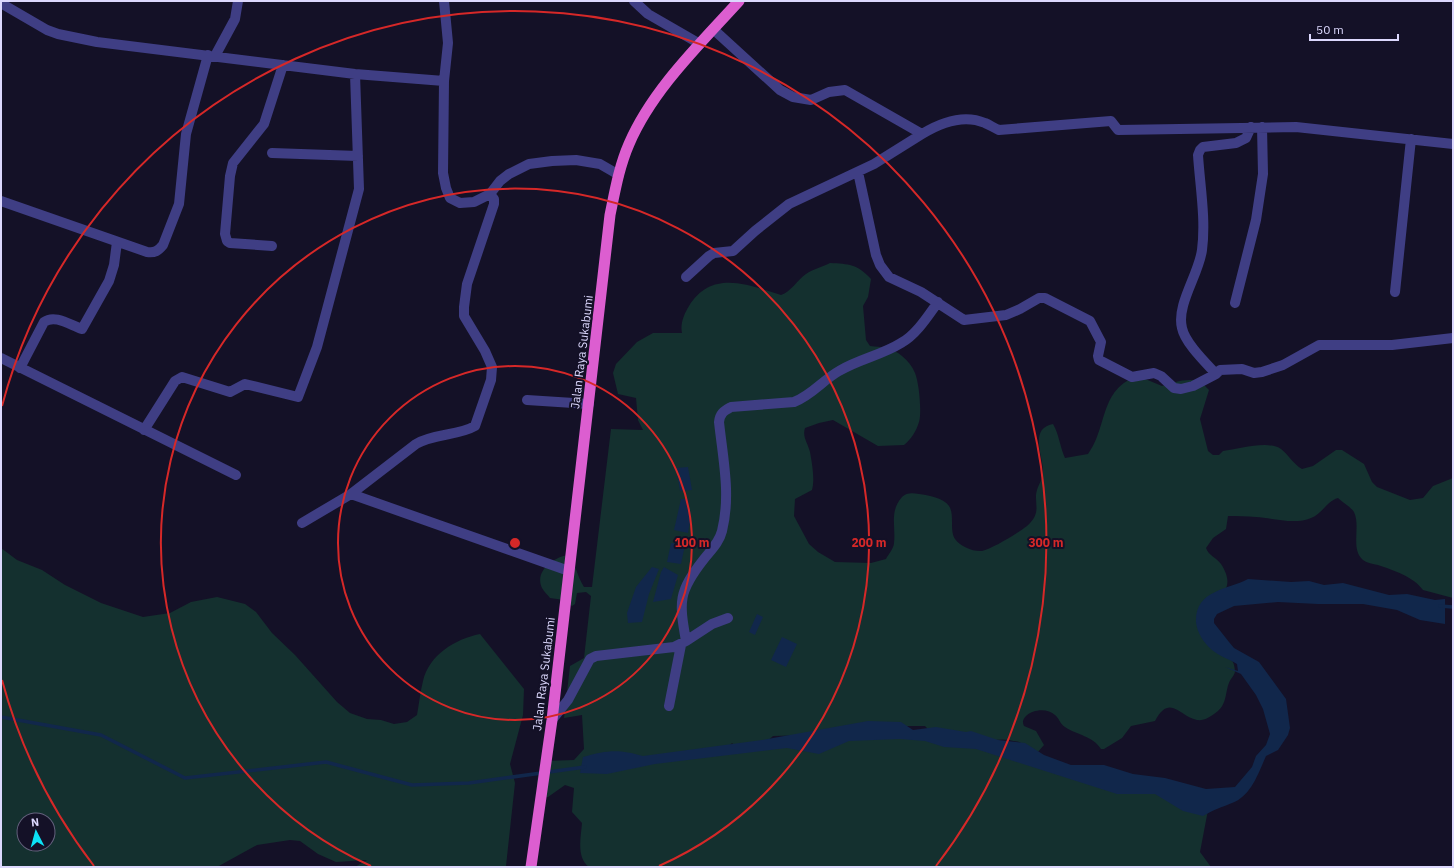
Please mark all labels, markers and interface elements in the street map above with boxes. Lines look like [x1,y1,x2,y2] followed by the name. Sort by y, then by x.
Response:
[1310,16,1398,42] scale bar
[1316,22,1344,37] text: 50 m
[567,294,596,410] street label: Jalan Raya Sukabumi
[674,535,710,550] text: 100 m
[851,535,887,550] text: 200 m
[1028,535,1064,550] text: 300 m
[508,536,522,550] centre of rings
[529,616,558,732] street label: Jalan Raya Sukabumi
[16,812,56,852] north arrow
[30,815,40,829] text: N

